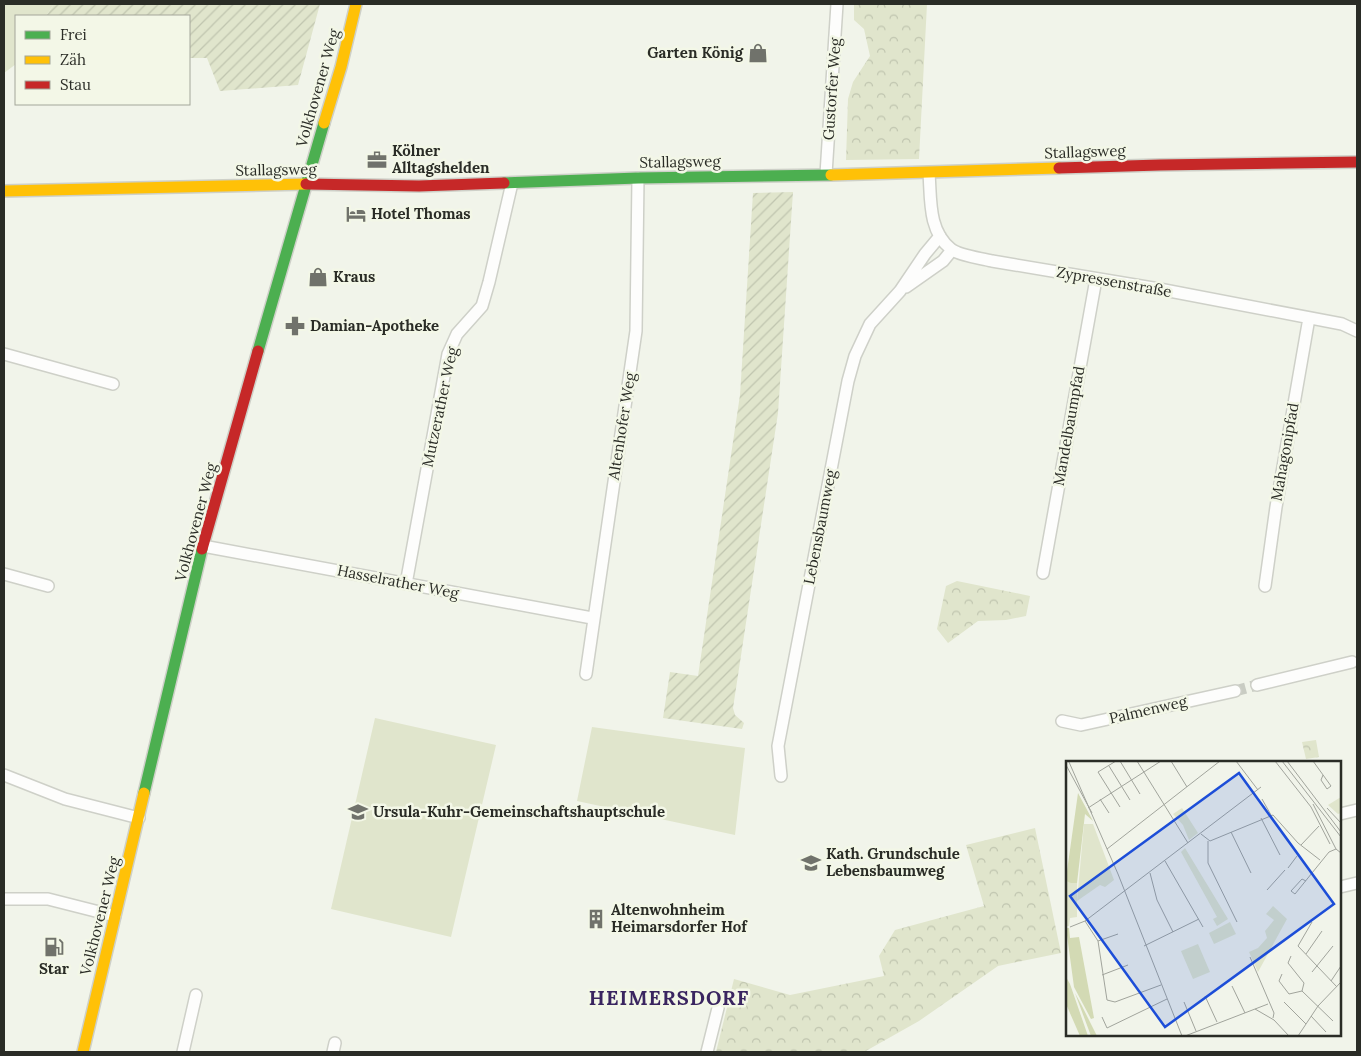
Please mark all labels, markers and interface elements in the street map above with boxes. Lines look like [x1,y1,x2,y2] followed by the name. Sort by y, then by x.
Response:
[15,15,190,105] legend
[60,25,87,44] text: Frei
[291,26,344,150] street label: Volkhovener Weg
[818,36,845,141] street label: Gustorfer Weg
[747,42,769,64] shop icon: Garten König
[647,43,744,62] place label: Garten König
[60,50,86,69] text: Zäh
[60,75,91,94] text: Stau
[392,141,490,177] place label: Kölner Alltagshelden
[1044,141,1127,162] street label: Stallagsweg
[366,149,388,171] office icon: Kölner Alltagshelden
[639,151,722,172] street label: Stallagsweg
[235,159,318,180] street label: Stallagsweg
[345,203,367,225] hotel icon: Hotel Thomas
[371,204,471,223] place label: Hotel Thomas
[1055,262,1173,301] street label: Zypressenstraße
[307,266,329,288] shop icon: Kraus
[333,267,375,286] place label: Kraus
[284,315,306,337] pharmacy icon: Damian-Apotheke
[310,316,439,335] place label: Damian-Apotheke
[417,344,462,469] street label: Mutzerather Weg
[1049,365,1088,487] street label: Mandelbaumpfad
[603,370,639,482] street label: Altenhofer Weg
[1267,401,1302,502] street label: Mahagonipfad
[170,460,221,584] street label: Volkhovener Weg
[799,467,840,586] street label: Lebensbaumweg
[336,560,461,603] street label: Hasselrather Weg
[1107,691,1189,728] street label: Palmenweg
[1066,761,1341,1036] inset map
[347,801,369,823] school or university icon: Ursula-Kuhr-Gemeinschaftshauptschule
[373,802,665,821] place label: Ursula-Kuhr-Gemeinschaftshauptschule
[826,844,960,880] place label: Kath. Grundschule Lebensbaumweg
[800,852,822,874] school or university icon: Kath. Grundschule Lebensbaumweg
[75,854,124,978] street label: Volkhovener Weg
[611,900,748,936] place label: Altenwohnheim Heimarsdorfer Hof
[585,908,607,930] building icon: Altenwohnheim Heimarsdorfer Hof
[43,936,65,958] fuel station icon: Star
[39,959,70,978] place label: Star
[589,985,749,1010] district label: HEIMERSDORF

